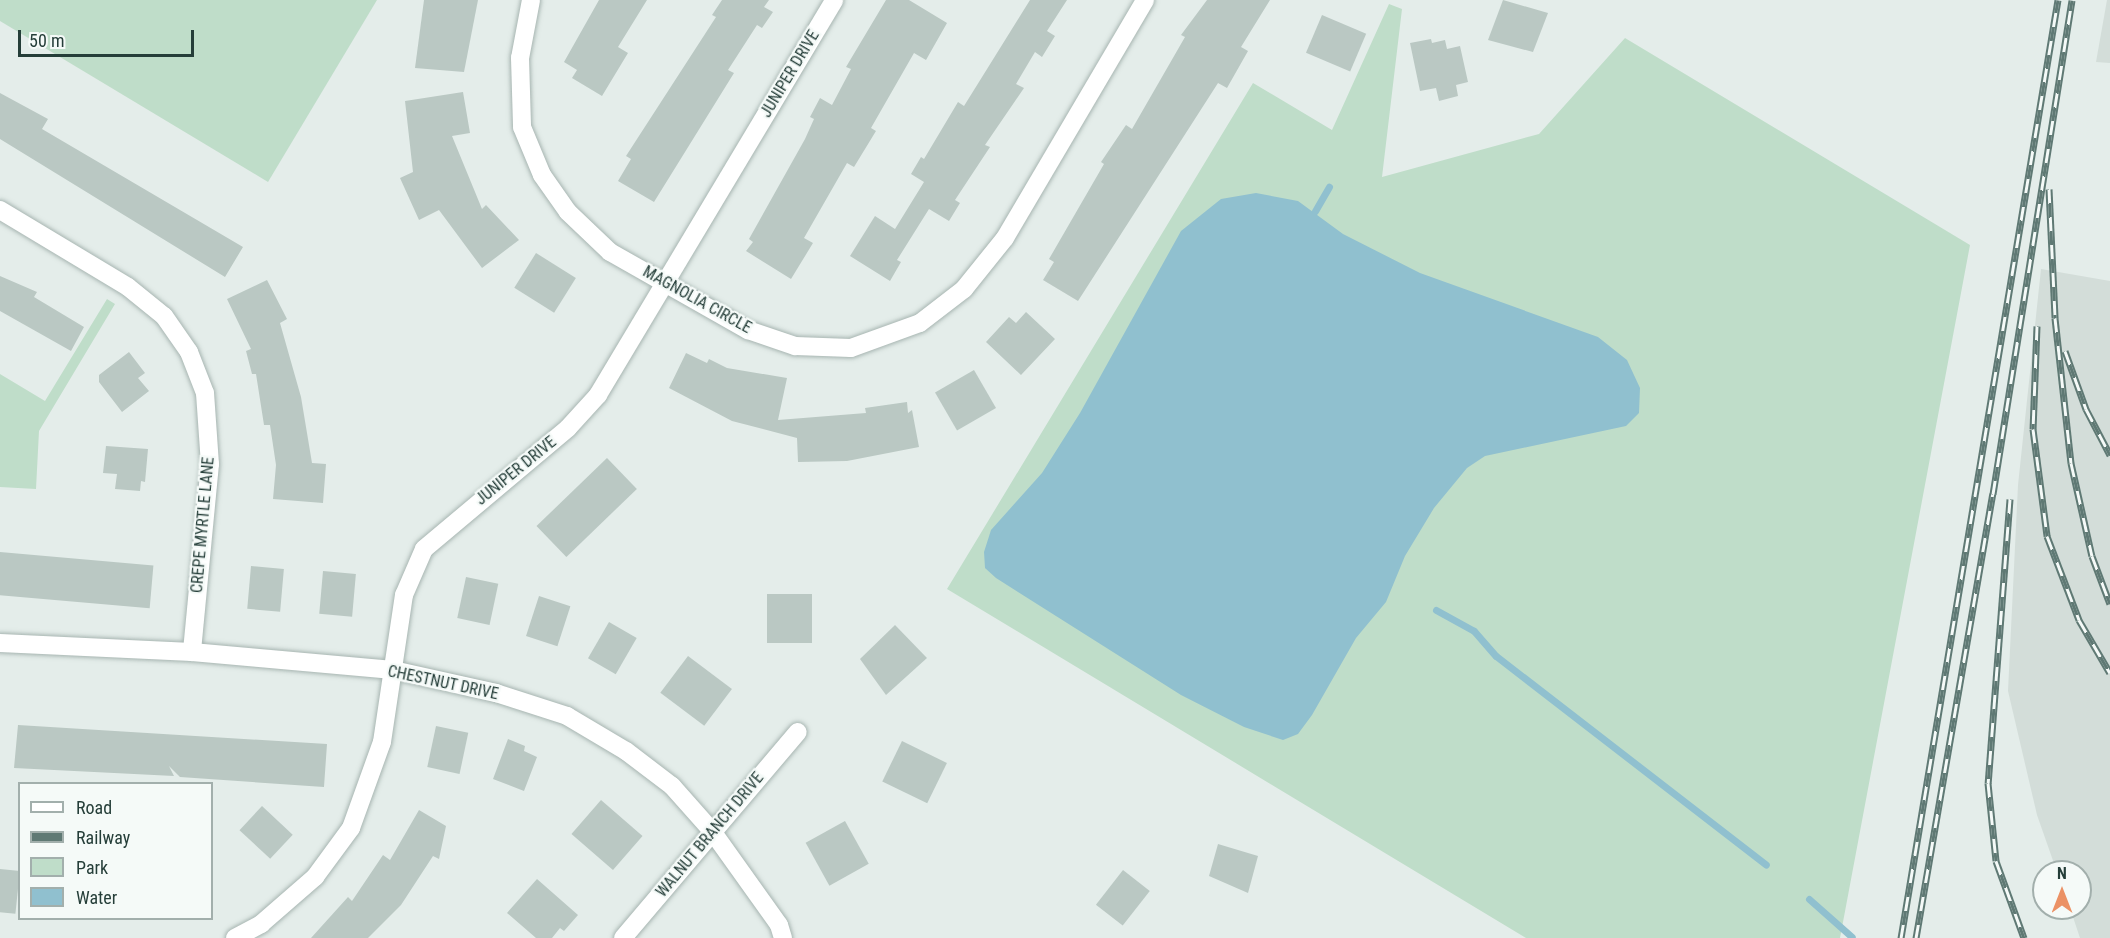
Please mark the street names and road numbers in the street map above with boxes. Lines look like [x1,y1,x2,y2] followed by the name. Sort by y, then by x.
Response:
[756,27,824,121] street label: JUNIPER DRIVE
[639,262,755,338] street label: MAGNOLIA CIRCLE
[472,433,560,509] street label: JUNIPER DRIVE
[187,456,219,594] street label: CREPE MYRTLE LANE
[386,662,500,704] street label: CHESTNUT DRIVE
[652,769,768,901] street label: WALNUT BRANCH DRIVE

